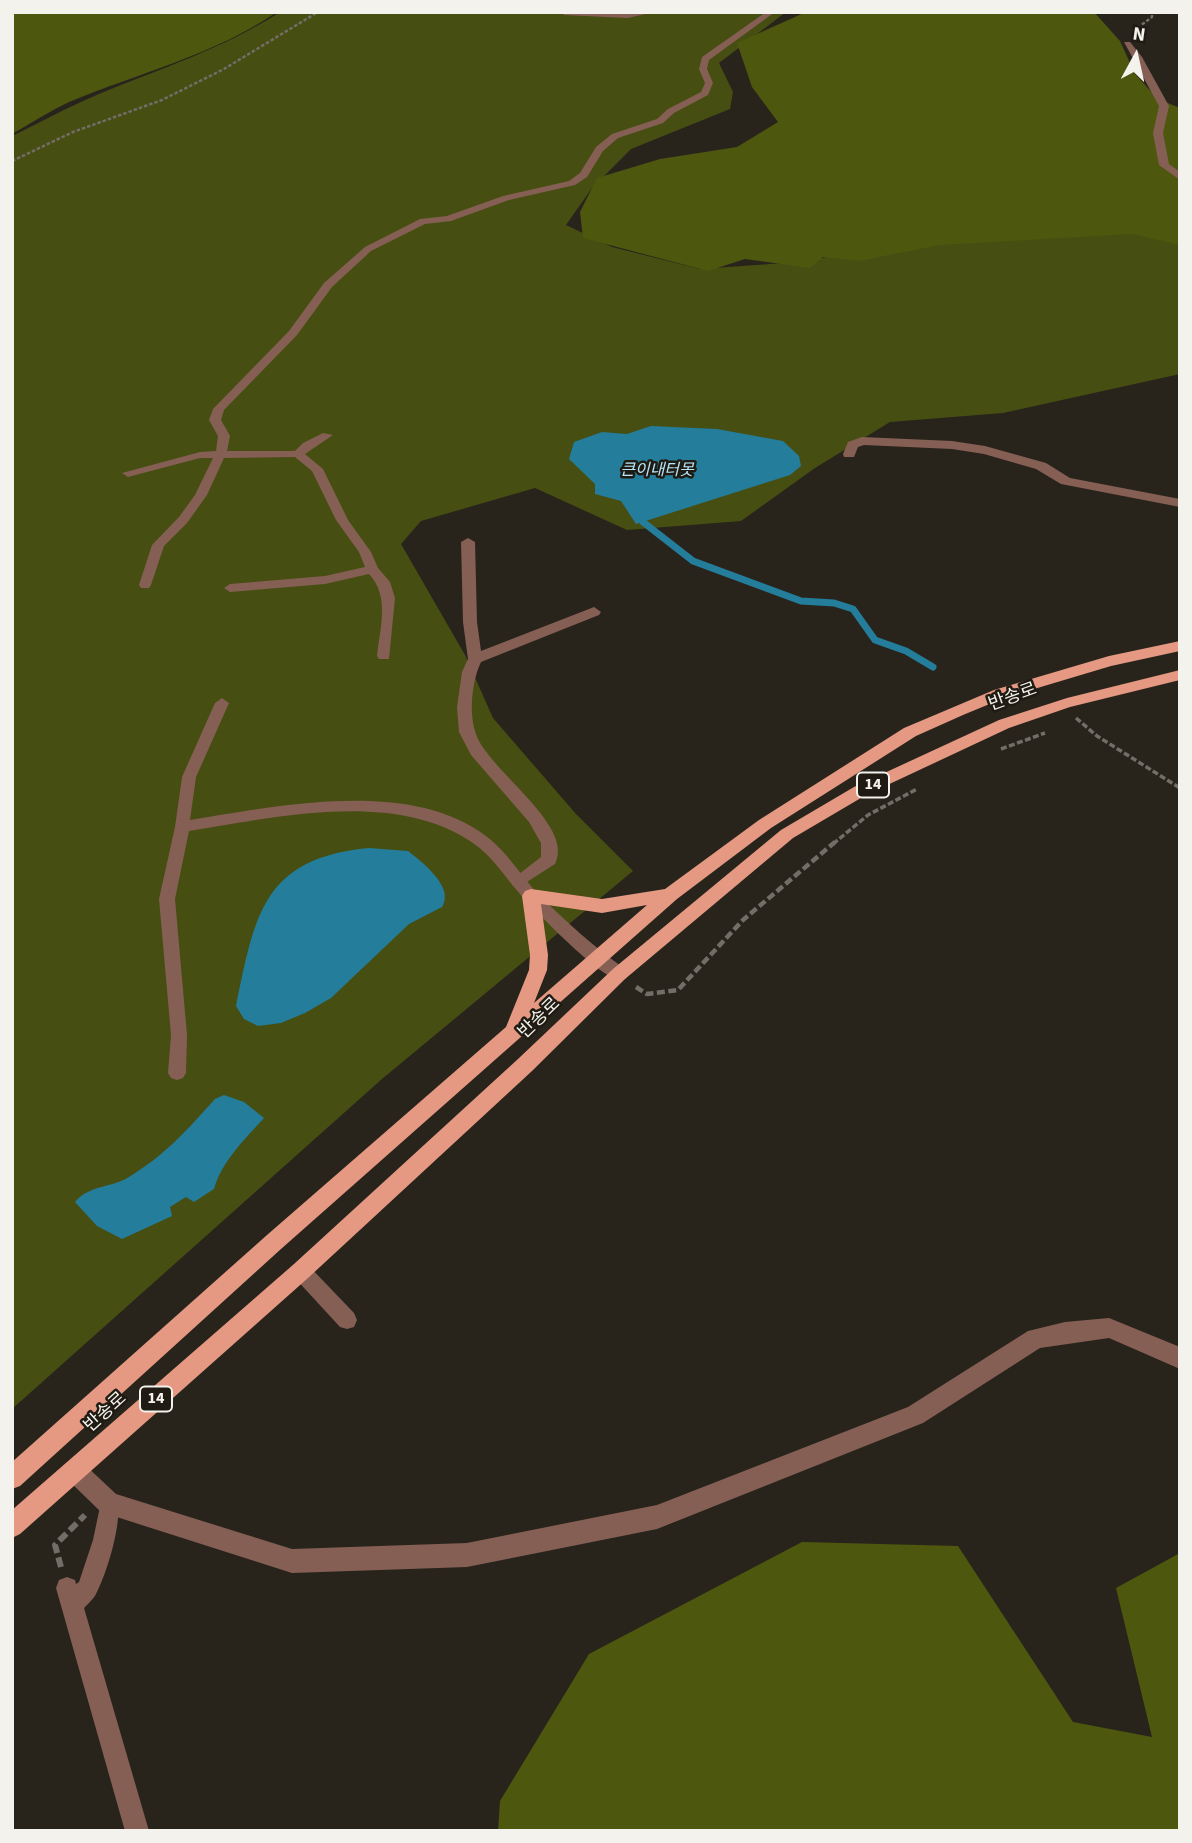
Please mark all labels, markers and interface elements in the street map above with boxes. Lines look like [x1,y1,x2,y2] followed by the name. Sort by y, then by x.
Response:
[1131,20,1147,49] text: N
[1101,21,1171,91] north arrow
[620,461,694,481] water label: 큰이내터못
[986,679,1040,717] street label: 반송로
[857,772,889,798] road number: 14
[515,994,565,1044] street label: 반송로
[140,1386,172,1412] road number: 14
[80,1388,132,1438] street label: 반송로

